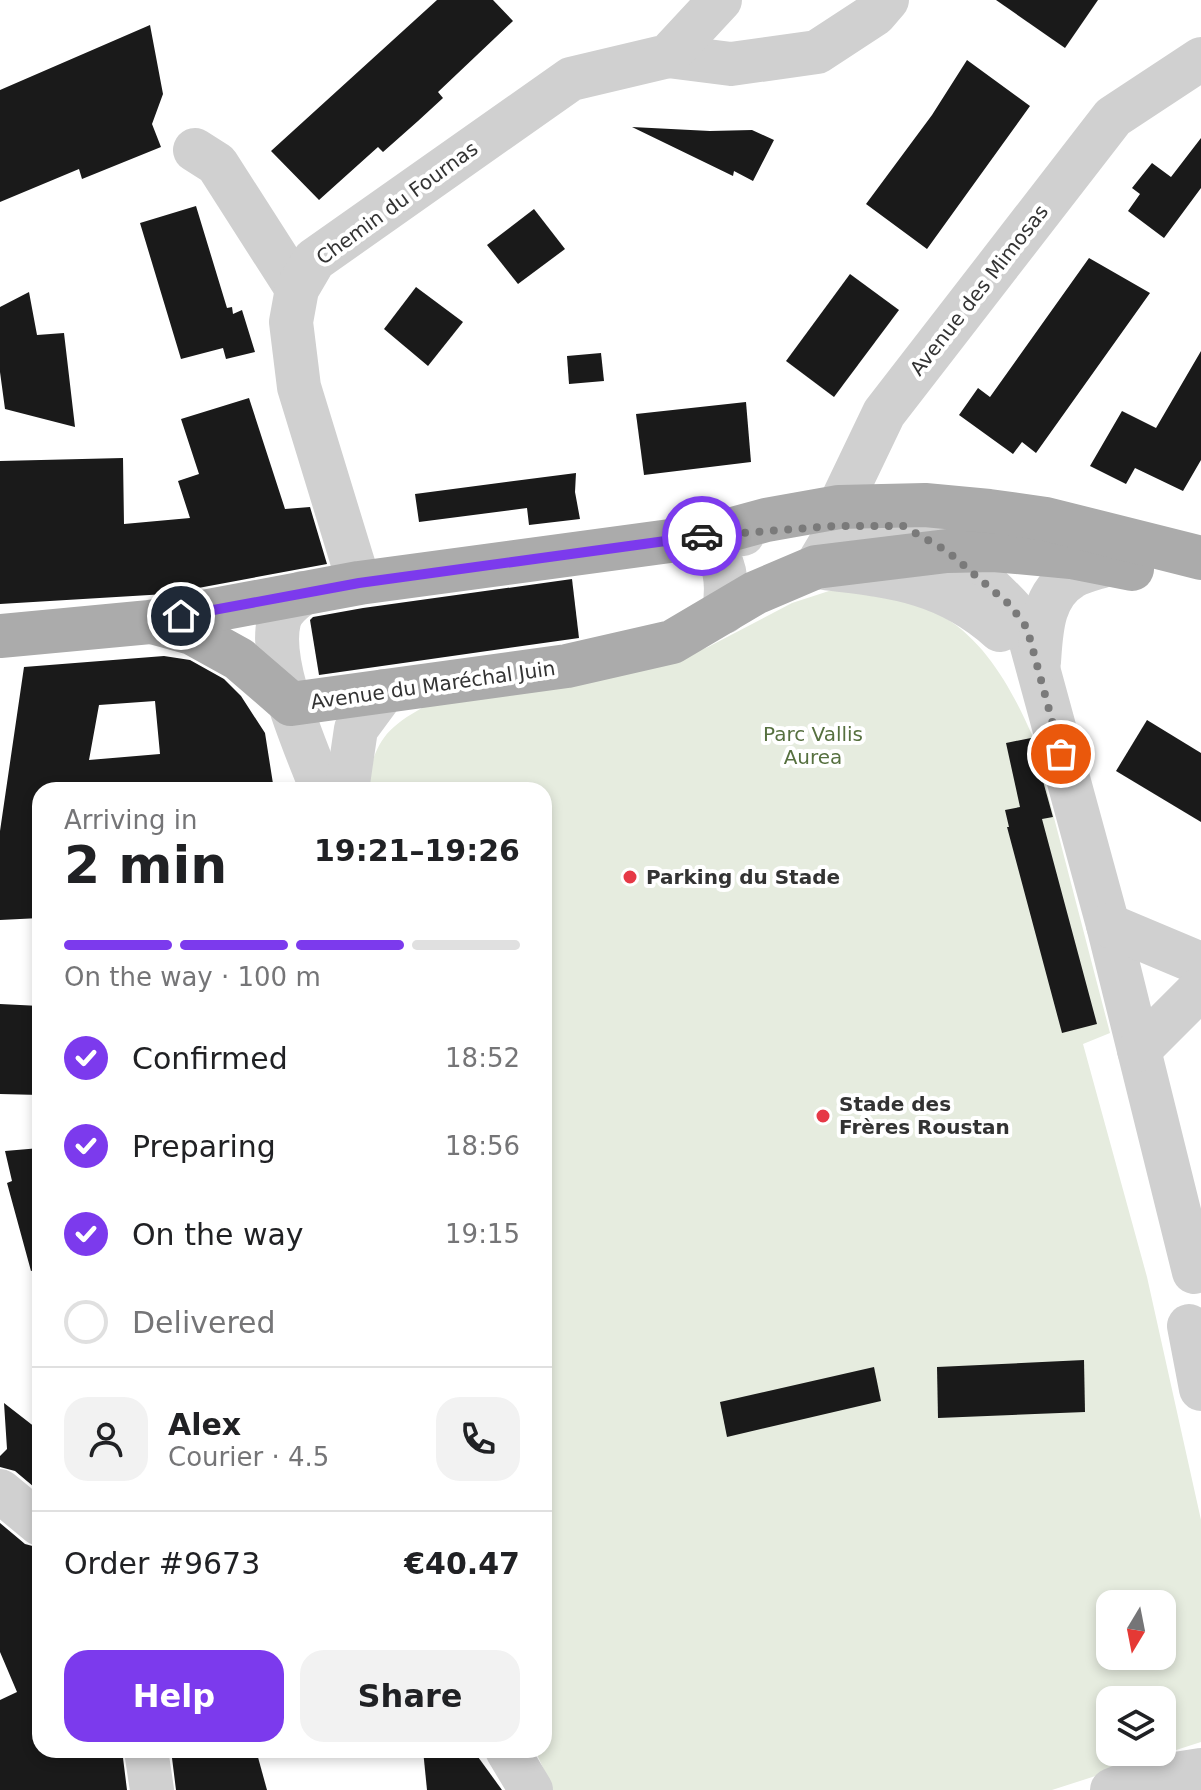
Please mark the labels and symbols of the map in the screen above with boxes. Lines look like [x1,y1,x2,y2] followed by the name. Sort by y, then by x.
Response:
[312,136,482,270] street label: Chemin du Fournas
[905,200,1053,380] street label: Avenue des Mimosas
[662,496,742,576] courier
[147,582,215,650] pin
[309,656,557,714] street label: Avenue du Maréchal Juin
[1027,720,1095,788] pin
[763,722,863,769] park label: Parc Vallis Aurea
[646,865,840,889] place label: Parking du Stade
[621,868,639,886] marker: Parking du Stade
[839,1092,1010,1139] place label: Stade des Frères Roustan
[814,1107,832,1125] marker: Stade des Frères Roustan
[1096,1590,1176,1670] north arrow

